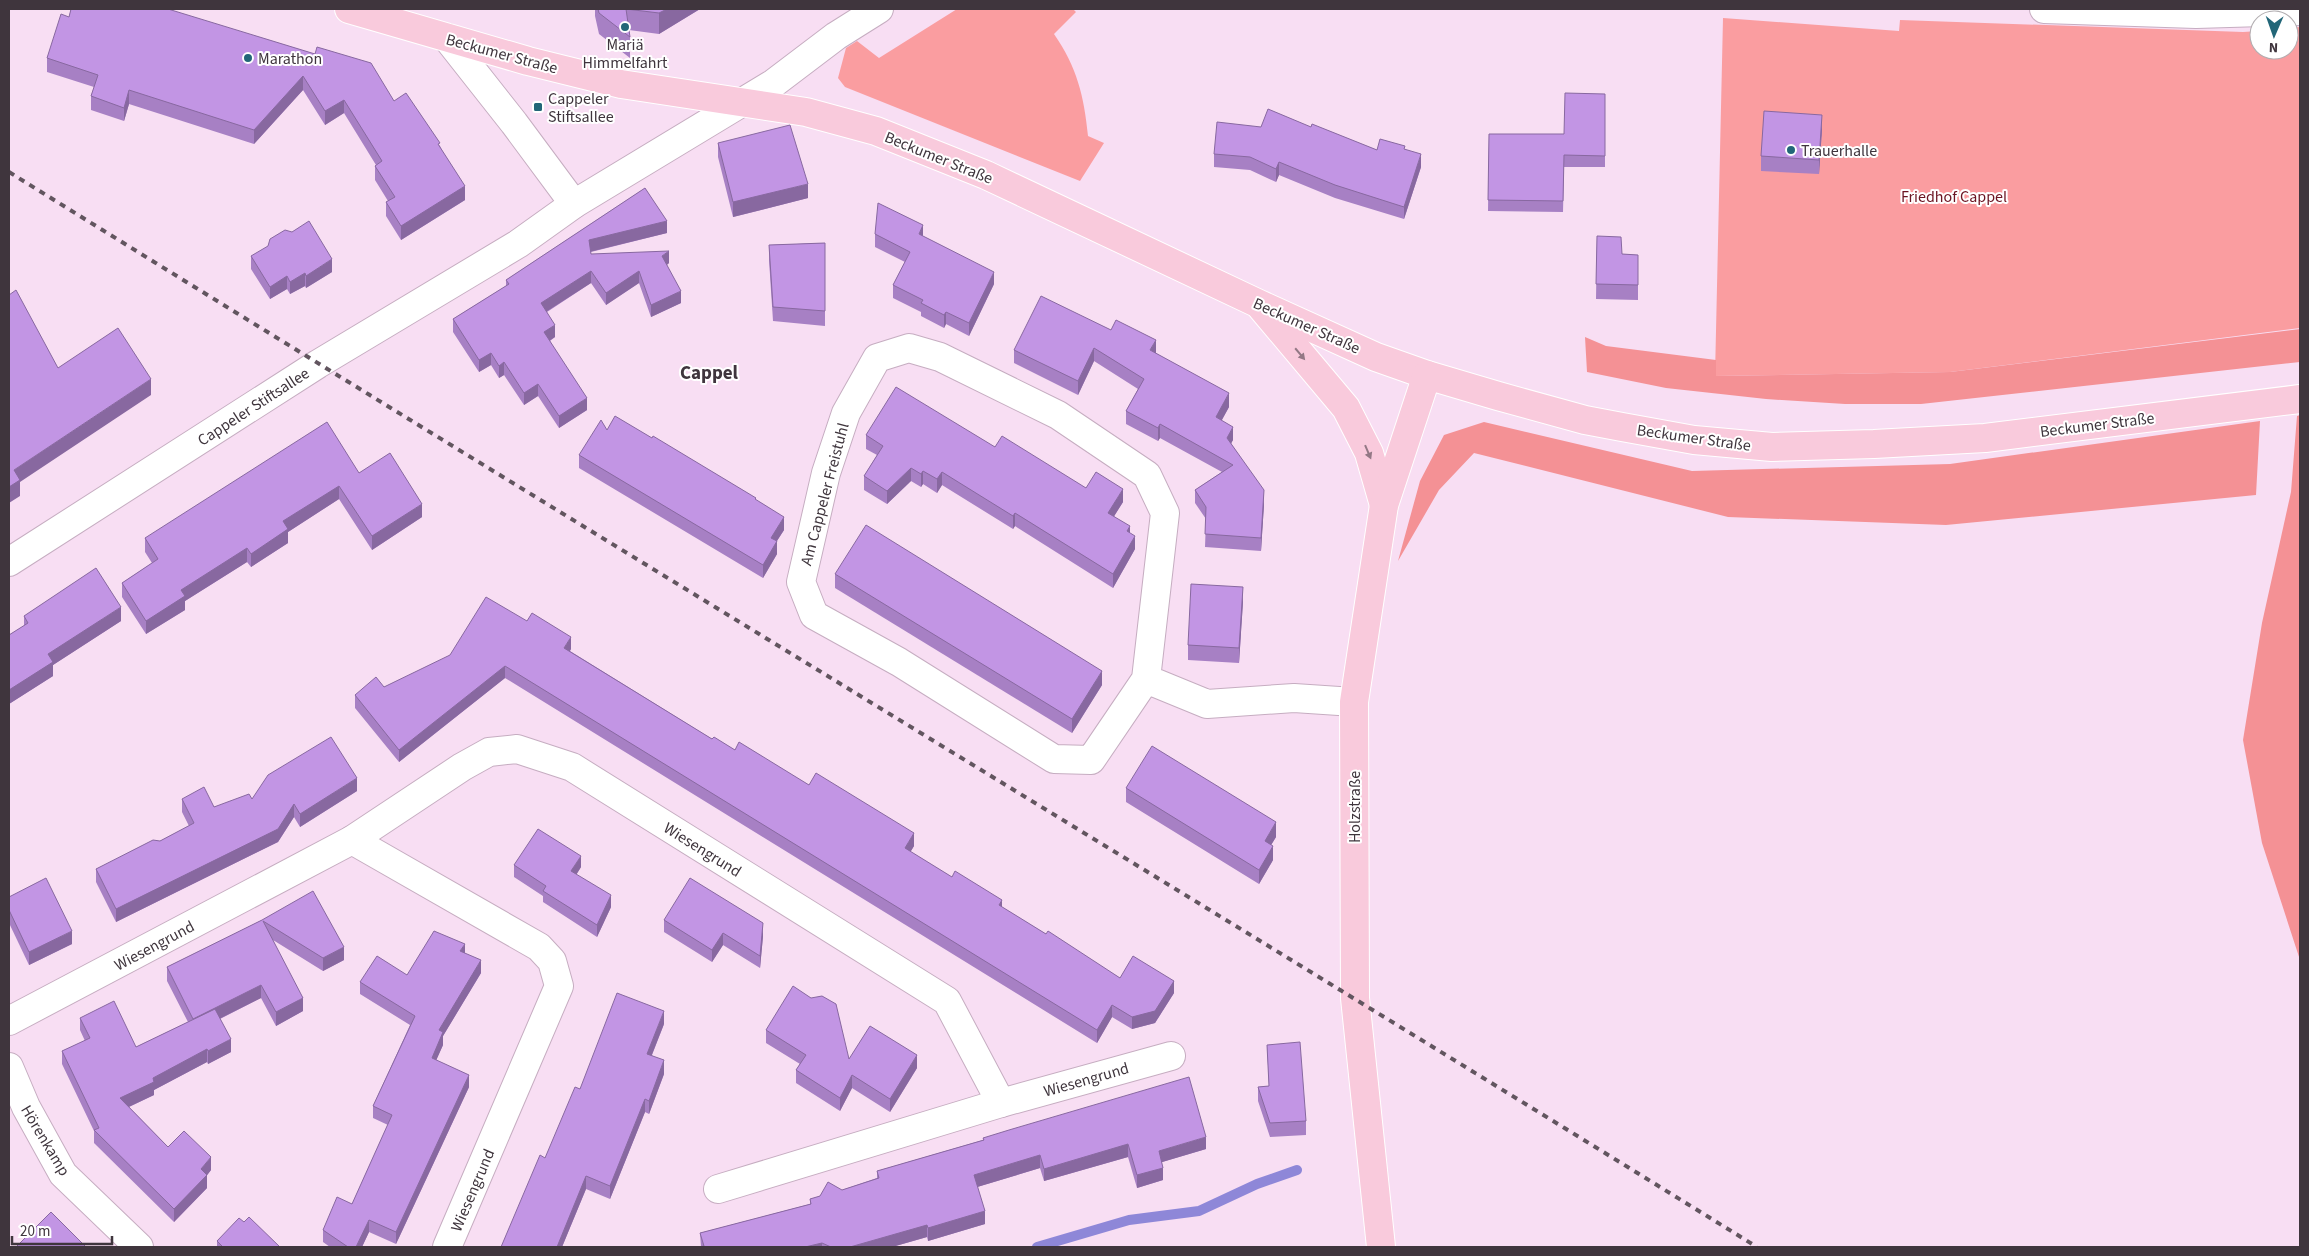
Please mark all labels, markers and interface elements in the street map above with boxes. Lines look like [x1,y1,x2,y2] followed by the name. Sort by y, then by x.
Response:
[2249,10,2299,60] north arrow
[619,21,631,33] marker: Mariä Himmelfahrt
[443,28,560,79] street label: Beckumer Straße
[583,34,668,74] place label: Mariä Himmelfahrt
[2269,37,2279,57] text: N
[258,48,322,70] place label: Marathon
[242,52,254,64] marker: Marathon
[548,88,614,128] place label: Cappeler Stiftsallee
[532,101,544,113] marker: Cappeler Stiftsallee
[881,126,996,190] street label: Beckumer Straße
[1801,140,1877,162] place label: Trauerhalle
[1785,144,1797,156] marker: Trauerhalle
[1901,186,2007,208] park label: Friedhof Cappel
[1250,292,1364,359] street label: Beckumer Straße
[1294,348,1306,360] one-way arrow
[680,360,739,387] district label: Cappel
[193,362,314,451] street label: Cappeler Stiftsallee
[2039,407,2156,443] street label: Beckumer Straße
[1635,419,1752,457] street label: Beckumer Straße
[795,420,855,568] street label: Am Cappeler Freistuhl
[1364,445,1372,459] one-way arrow
[1344,771,1366,843] street label: Holzstraße
[659,817,746,882] street label: Wiesengrund
[111,916,198,976] street label: Wiesengrund
[1041,1057,1132,1103] street label: Wiesengrund
[15,1101,75,1180] street label: Hörenkamp
[446,1146,500,1235] street label: Wiesengrund
[12,1214,112,1246] scale bar
[20,1221,50,1242] text: 20 m

